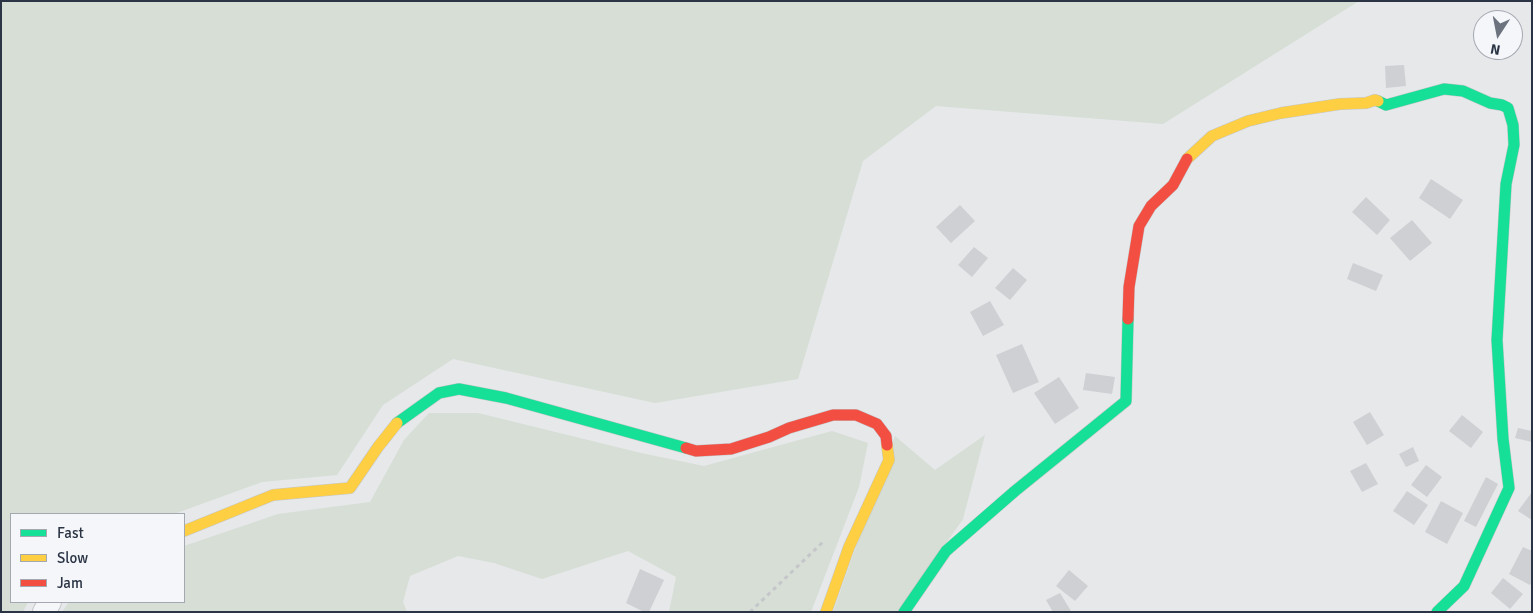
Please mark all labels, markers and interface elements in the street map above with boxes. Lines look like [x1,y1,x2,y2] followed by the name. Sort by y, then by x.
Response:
[1473,10,1523,60] north arrow
[1489,40,1502,59] text: N
[10,513,185,603] legend
[57,524,84,542] text: Fast
[57,549,88,567] text: Slow
[57,574,83,592] text: Jam

